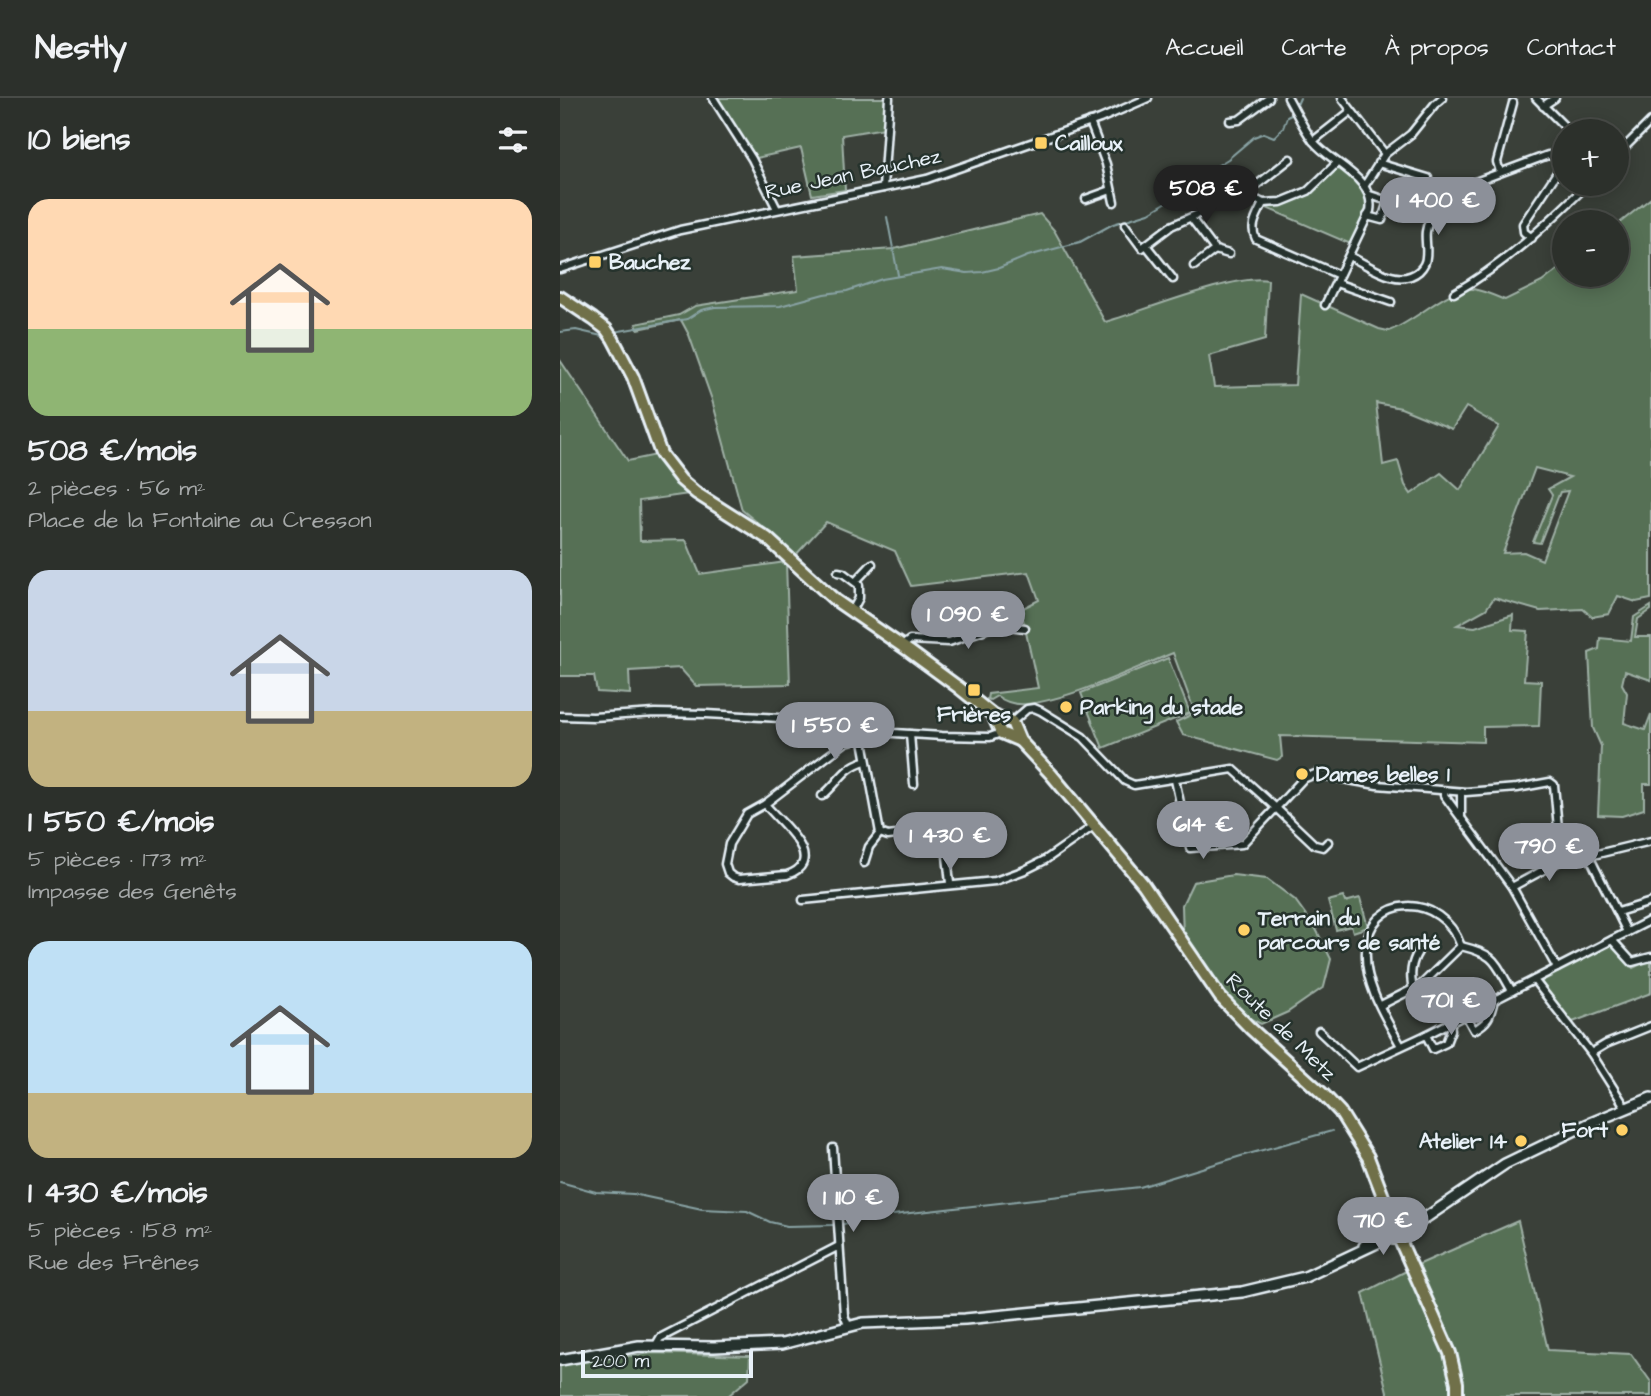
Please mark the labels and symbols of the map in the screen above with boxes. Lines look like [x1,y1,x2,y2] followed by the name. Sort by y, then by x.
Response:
[1055,129,1124,158] place label: Cailloux
[1033,135,1049,151] marker: Cailloux
[762,141,944,207] street label: Rue Jean Bauchez
[1157,166,1255,225] pin: 508 €
[1373,178,1503,237] pin: 1 400 €
[609,248,691,277] place label: Bauchez
[587,254,603,270] marker: Bauchez
[903,592,1033,651] pin: 1 090 €
[966,682,982,698] marker: Frières
[1080,693,1244,724] place label: Parking du stade
[1058,699,1074,715] marker: Parking du stade
[937,700,1012,729] place label: Frières
[770,702,900,762] pin: 1 550 €
[1316,760,1450,789] place label: Dames belles 1
[1294,766,1310,782] marker: Dames belles 1
[1154,802,1252,861] pin: 614 €
[885,812,1015,872] pin: 1 430 €
[1500,824,1598,883] pin: 790 €
[1257,904,1441,958] place label: Terrain du parcours de santé
[1236,922,1252,938] marker: Terrain du parcours de santé
[1219,967,1343,1088] street label: Route de Metz
[1402,978,1500,1037] pin: 701 €
[1562,1116,1609,1145] place label: Fort
[1614,1122,1630,1138] marker: Fort
[1419,1127,1508,1156] place label: Atelier 14
[1513,1133,1529,1149] marker: Atelier 14
[788,1174,918,1234] pin: 1 110 €
[1334,1198,1432,1257] pin: 710 €
[581,1347,752,1379] scale bar

